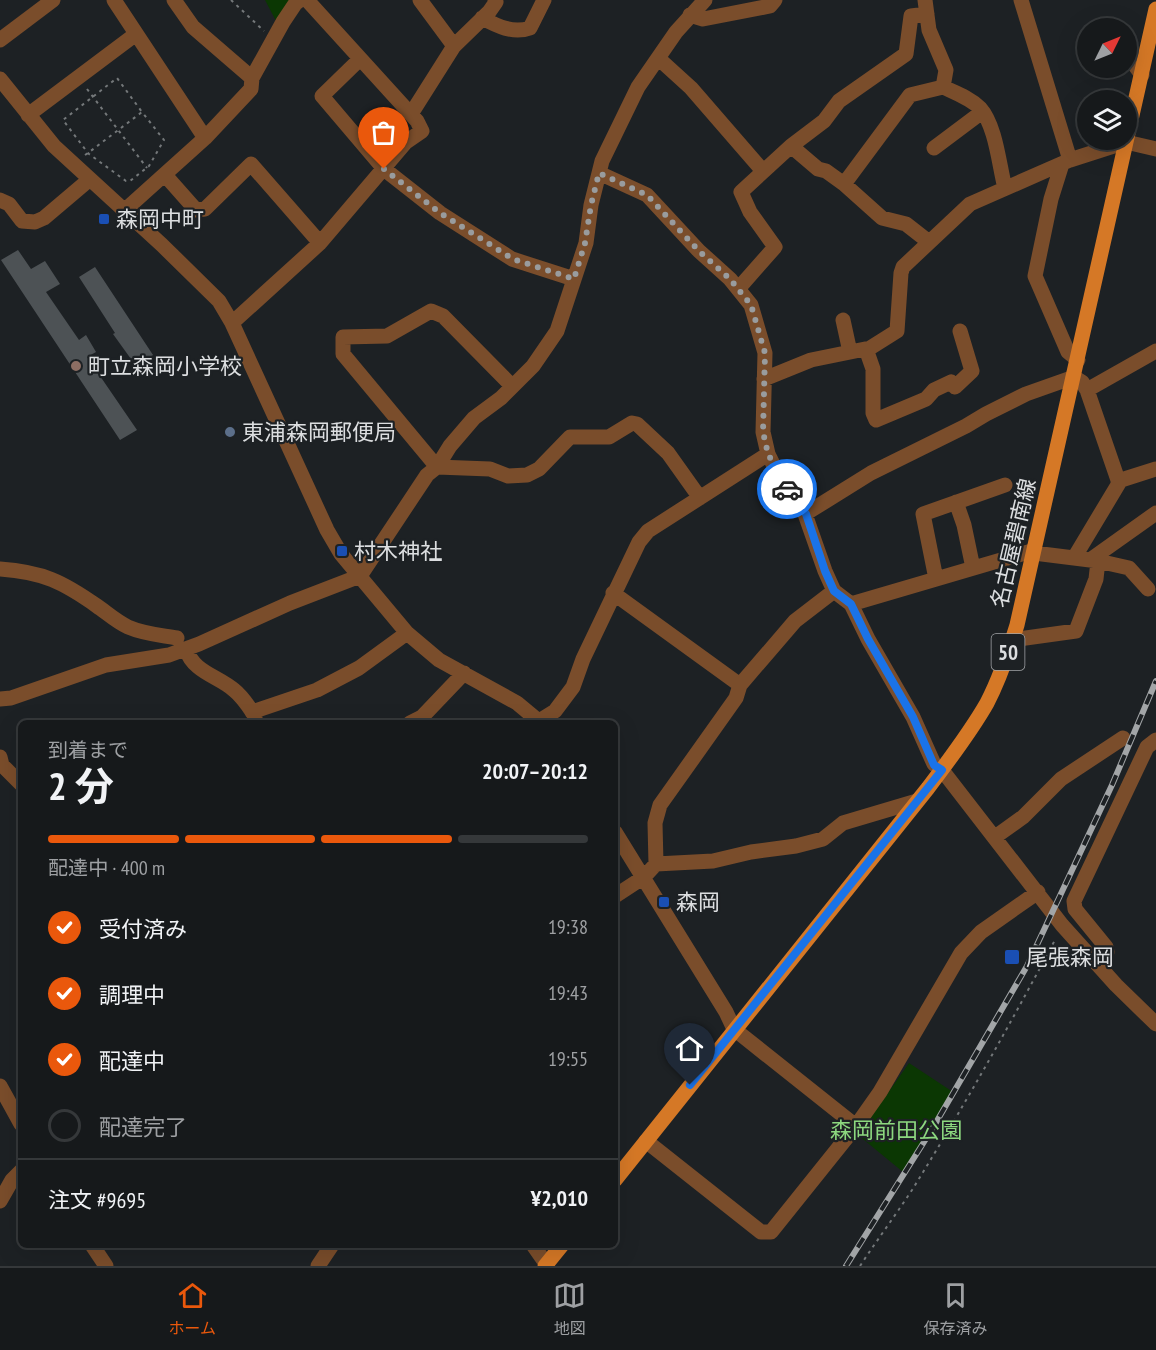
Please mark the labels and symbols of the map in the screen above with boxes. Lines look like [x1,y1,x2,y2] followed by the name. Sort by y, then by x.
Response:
[1077,18,1137,78] north arrow
[358,107,409,169] pin
[116,205,204,233] place label: 森岡中町
[97,212,111,226] marker: 森岡中町
[88,352,242,380] place label: 町立森岡小学校
[69,359,83,373] marker: 町立森岡小学校
[242,418,396,446] place label: 東浦森岡郵便局
[223,425,237,439] marker: 東浦森岡郵便局
[757,459,817,519] courier
[985,476,1041,610] street label: 名古屋碧南線
[354,537,442,565] place label: 村木神社
[335,544,349,558] marker: 村木神社
[992,634,1024,670] road number: 50
[676,888,720,916] place label: 森岡
[657,895,671,909] marker: 森岡
[1026,943,1114,971] place label: 尾張森岡
[1003,948,1021,966] marker: 尾張森岡
[664,1023,715,1085] pin
[830,1116,962,1144] park label: 森岡前田公園

